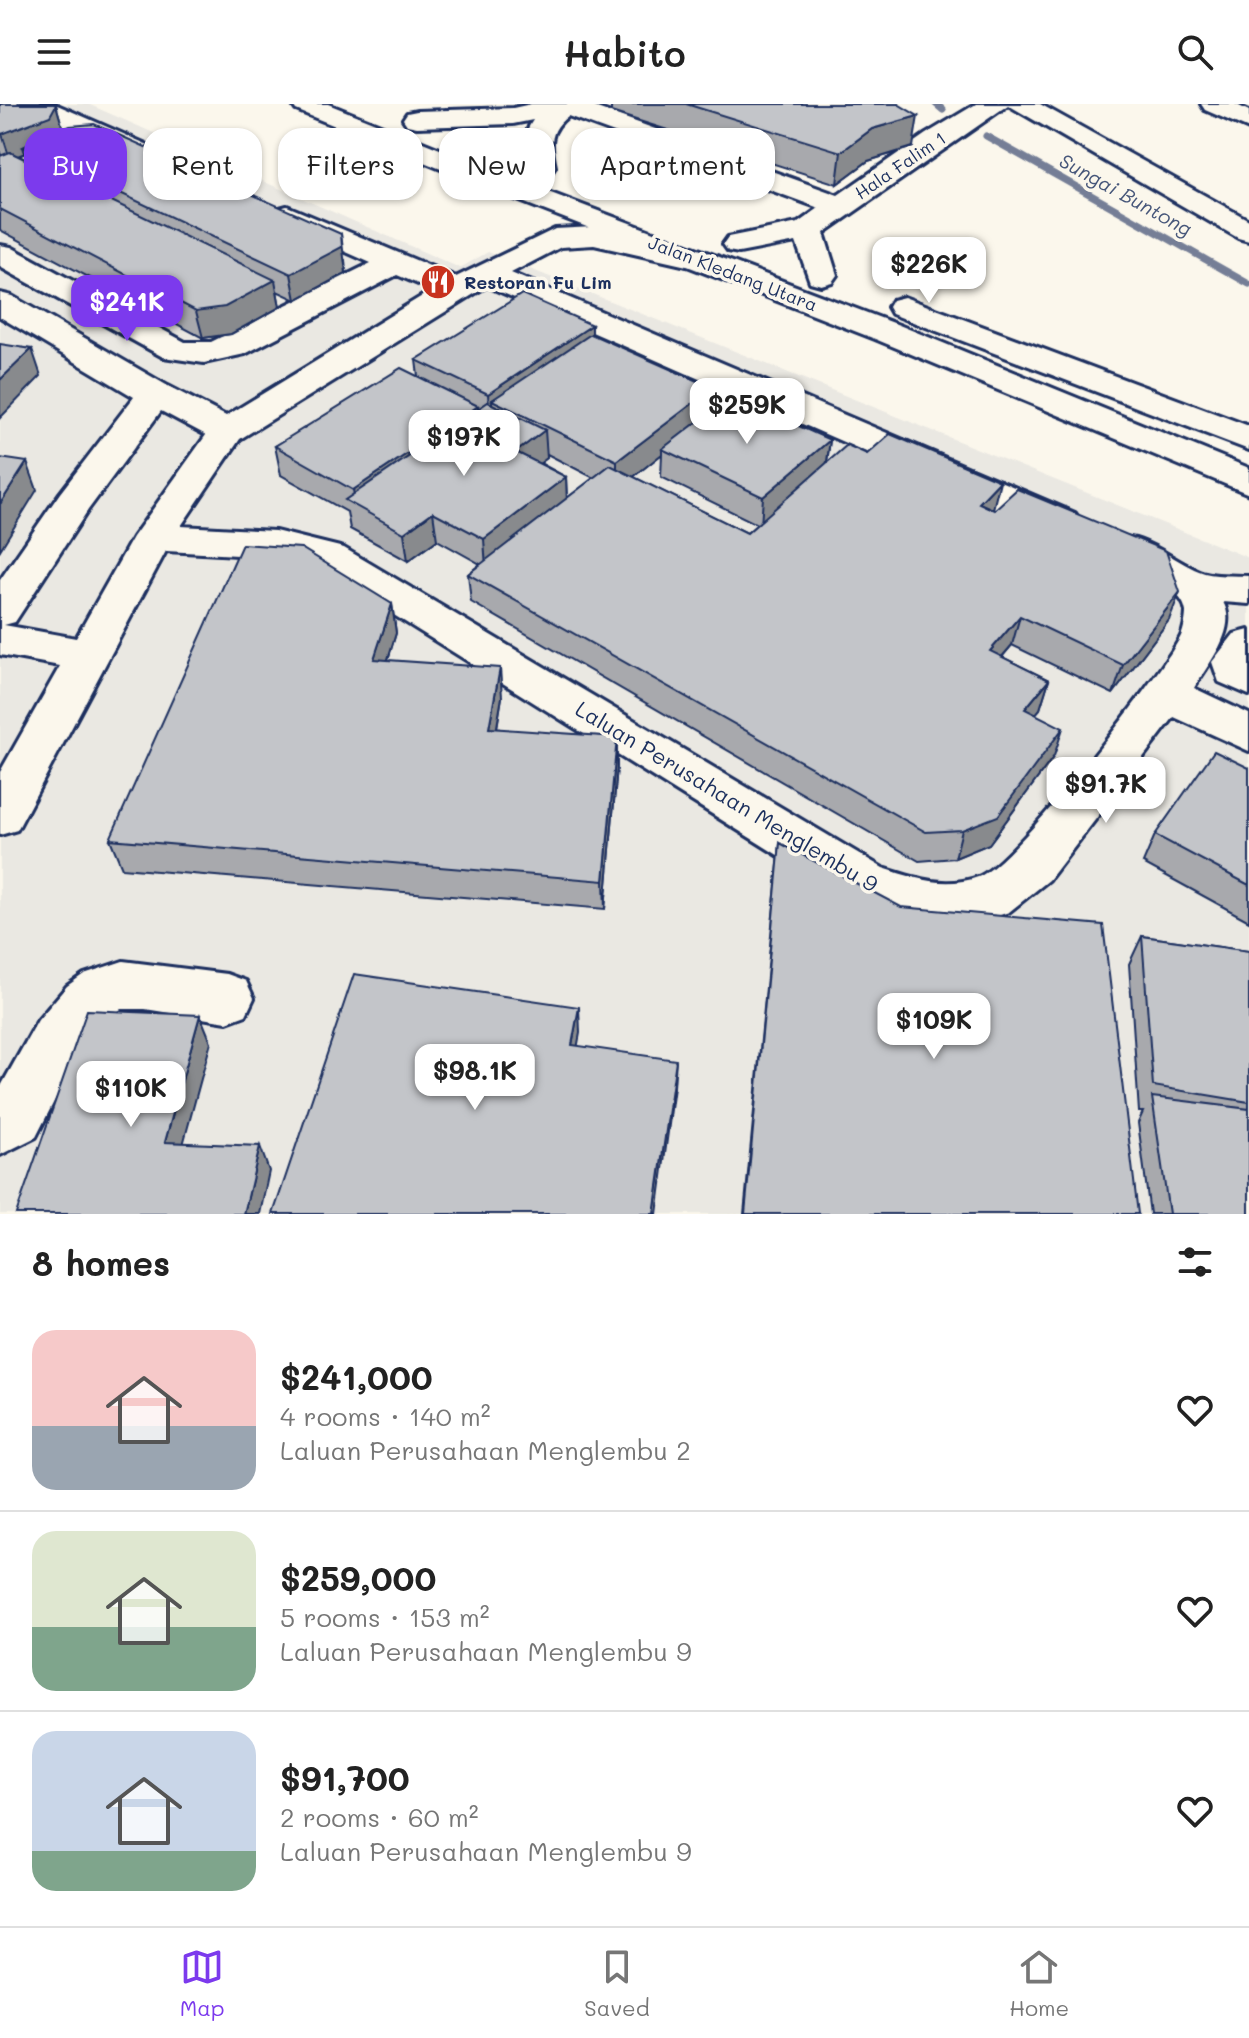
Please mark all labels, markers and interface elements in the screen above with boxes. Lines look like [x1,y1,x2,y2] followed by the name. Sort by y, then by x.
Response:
[563,29,686,76] text: Habito
[32,30,76,74] icon: menu
[1173,30,1217,74] icon: search
[850,126,950,204] street label: Hala Falim 1
[24,128,127,200] chip: Buy
[143,128,262,200] chip: Rent
[278,128,423,200] chip: Filters
[439,128,555,200] chip: New
[571,128,775,200] chip: Apartment
[1055,147,1197,241] water label: Sungai Buntong
[645,230,821,316] street label: Jalan Kledang Utara
[873,237,985,305] pin: $226K
[890,246,968,280] text: $226K
[419,263,457,301] restaurant icon: Restoran Fu Lim
[464,270,612,294] place label: Restoran Fu Lim
[71,275,183,343] pin: $241K
[89,284,165,318] text: $241K
[691,378,803,446] pin: $259K
[708,387,786,421] text: $259K
[408,410,520,478] pin: $197K
[427,419,501,453] text: $197K
[570,694,884,898] street label: Laluan Perusahaan Menglembu 9
[1041,757,1171,825] pin: $91.7K
[1065,766,1147,800] text: $91.7K
[878,993,990,1061] pin: $109K
[895,1002,973,1036] text: $109K
[410,1044,540,1112] pin: $98.1K
[433,1053,517,1087] text: $98.1K
[75,1061,187,1129] pin: $110K
[95,1070,167,1104] text: $110K
[32,1240,170,1285] text: 8 homes
[1173,1240,1217,1284] icon: filters
[280,1354,433,1399] text: $241,000
[96,1362,192,1458] icon: home
[1173,1388,1217,1432] icon: heart
[280,1399,491,1433] text: 4 rooms · 140 m²
[280,1433,691,1467] text: Laluan Perusahaan Menglembu 2
[280,1555,436,1600] text: $259,000
[96,1563,192,1659] icon: home
[1173,1589,1217,1633] icon: heart
[280,1600,490,1634] text: 5 rooms · 153 m²
[280,1634,692,1668] text: Laluan Perusahaan Menglembu 9
[280,1755,410,1800] text: $91,700
[96,1763,192,1859] icon: home
[1173,1789,1217,1833] icon: heart
[280,1800,479,1834] text: 2 rooms · 60 m²
[280,1834,692,1868] text: Laluan Perusahaan Menglembu 9
[180,1945,225,2022] tab: Map
[584,1945,650,2022] tab: Saved
[1009,1945,1069,2022] tab: Home

